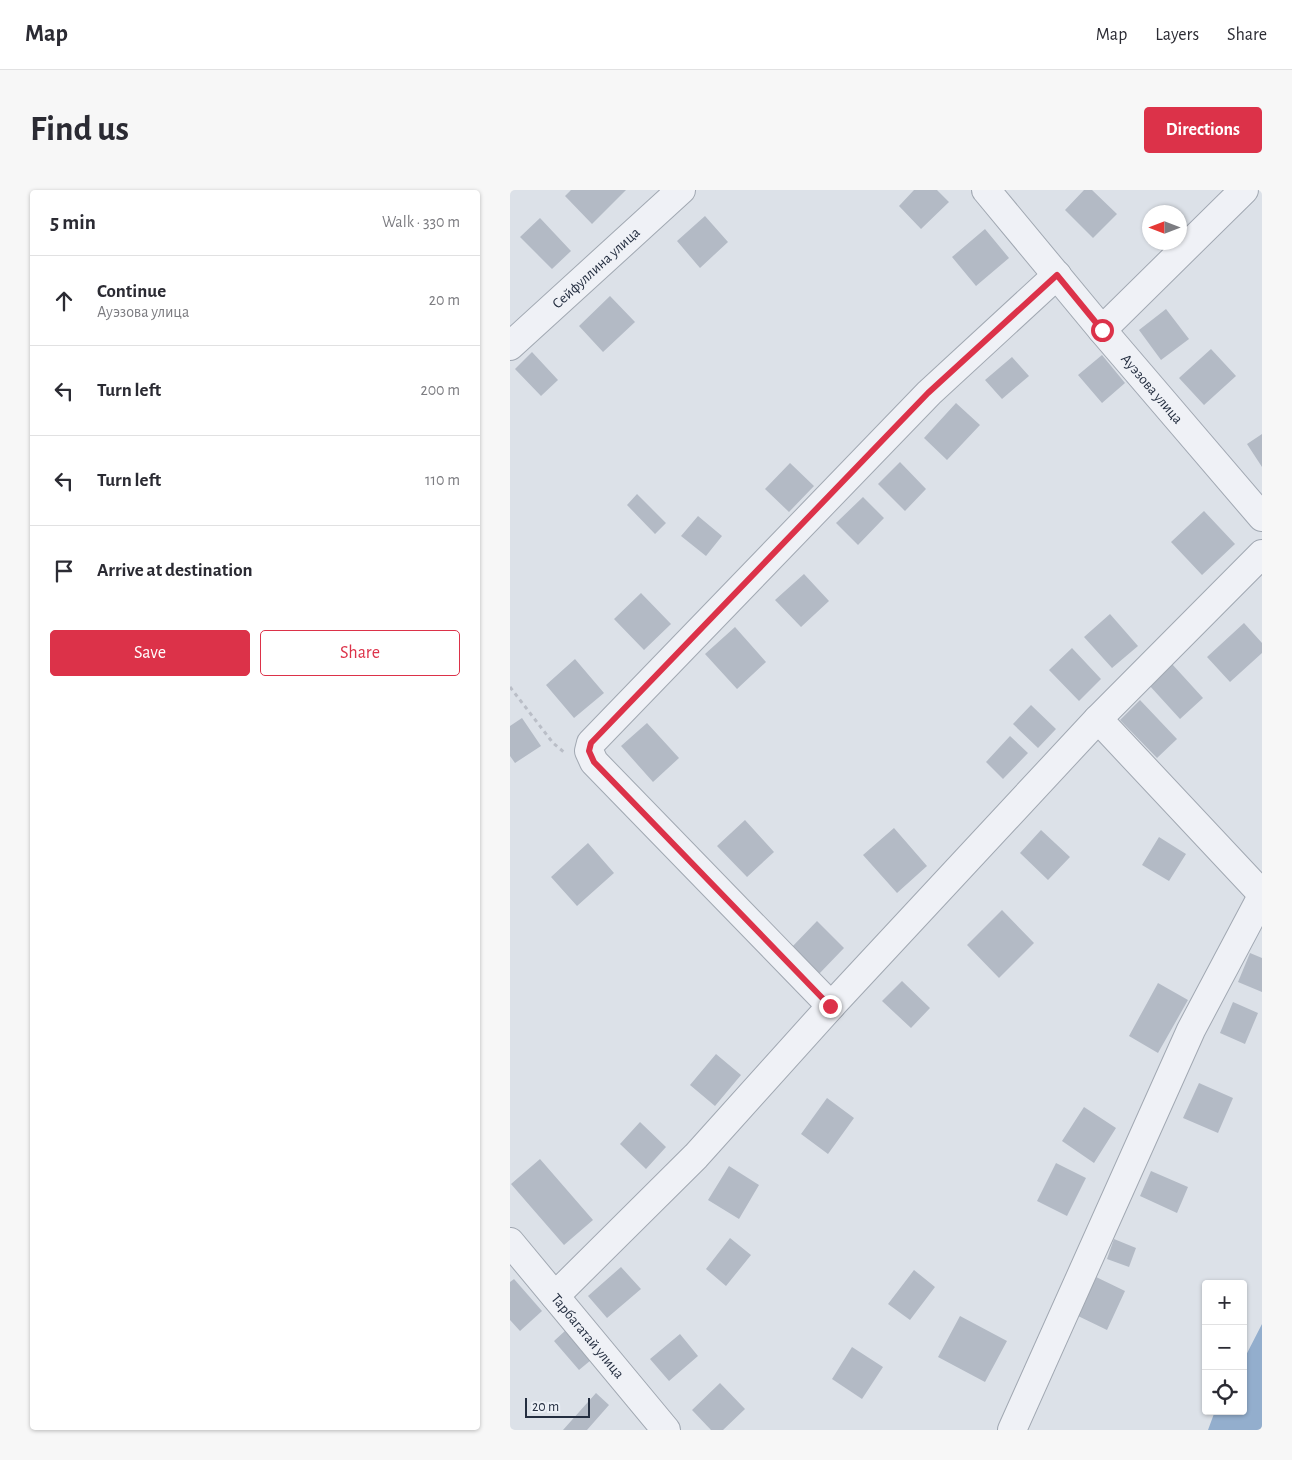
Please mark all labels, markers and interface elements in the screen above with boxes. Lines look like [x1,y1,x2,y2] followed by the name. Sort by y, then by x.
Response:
[25,22,68,46] text: Map
[1096,26,1127,44] text: Map
[1155,26,1199,44] text: Layers
[1227,26,1267,44] text: Share
[1144,107,1262,153] button: Directions
[30,112,129,147] text: Find us
[1142,205,1187,250] north arrow
[50,212,96,233] text: 5 min
[382,214,460,230] text: Walk · 330 m
[549,224,642,311] street label: Сейфуллина улица
[97,282,166,301] text: Continue
[50,287,78,315] icon: ahead
[429,292,460,308] text: 20 m
[97,304,189,320] text: Ауэзова улица
[1091,319,1114,342] route start
[1118,351,1186,427] street label: Ауэзова улица
[50,377,78,405] icon: left
[97,381,161,400] text: Turn left
[420,382,460,398] text: 200 m
[50,467,78,495] icon: left
[97,471,161,490] text: Turn left
[425,472,460,488] text: 110 m
[50,557,78,585] icon: arrive
[97,561,253,580] text: Arrive at destination
[50,630,250,676] button: Save
[260,630,460,676] button: Share
[819,995,842,1018] route end
[1202,1280,1247,1415] map controls
[1202,1280,1247,1325] button: +
[549,1291,627,1381] street label: Тарбагатай улица
[1202,1325,1247,1370] button: −
[1202,1370,1247,1415] button: locate
[525,1395,590,1418] scale bar
[532,1400,559,1414] text: 20 m

